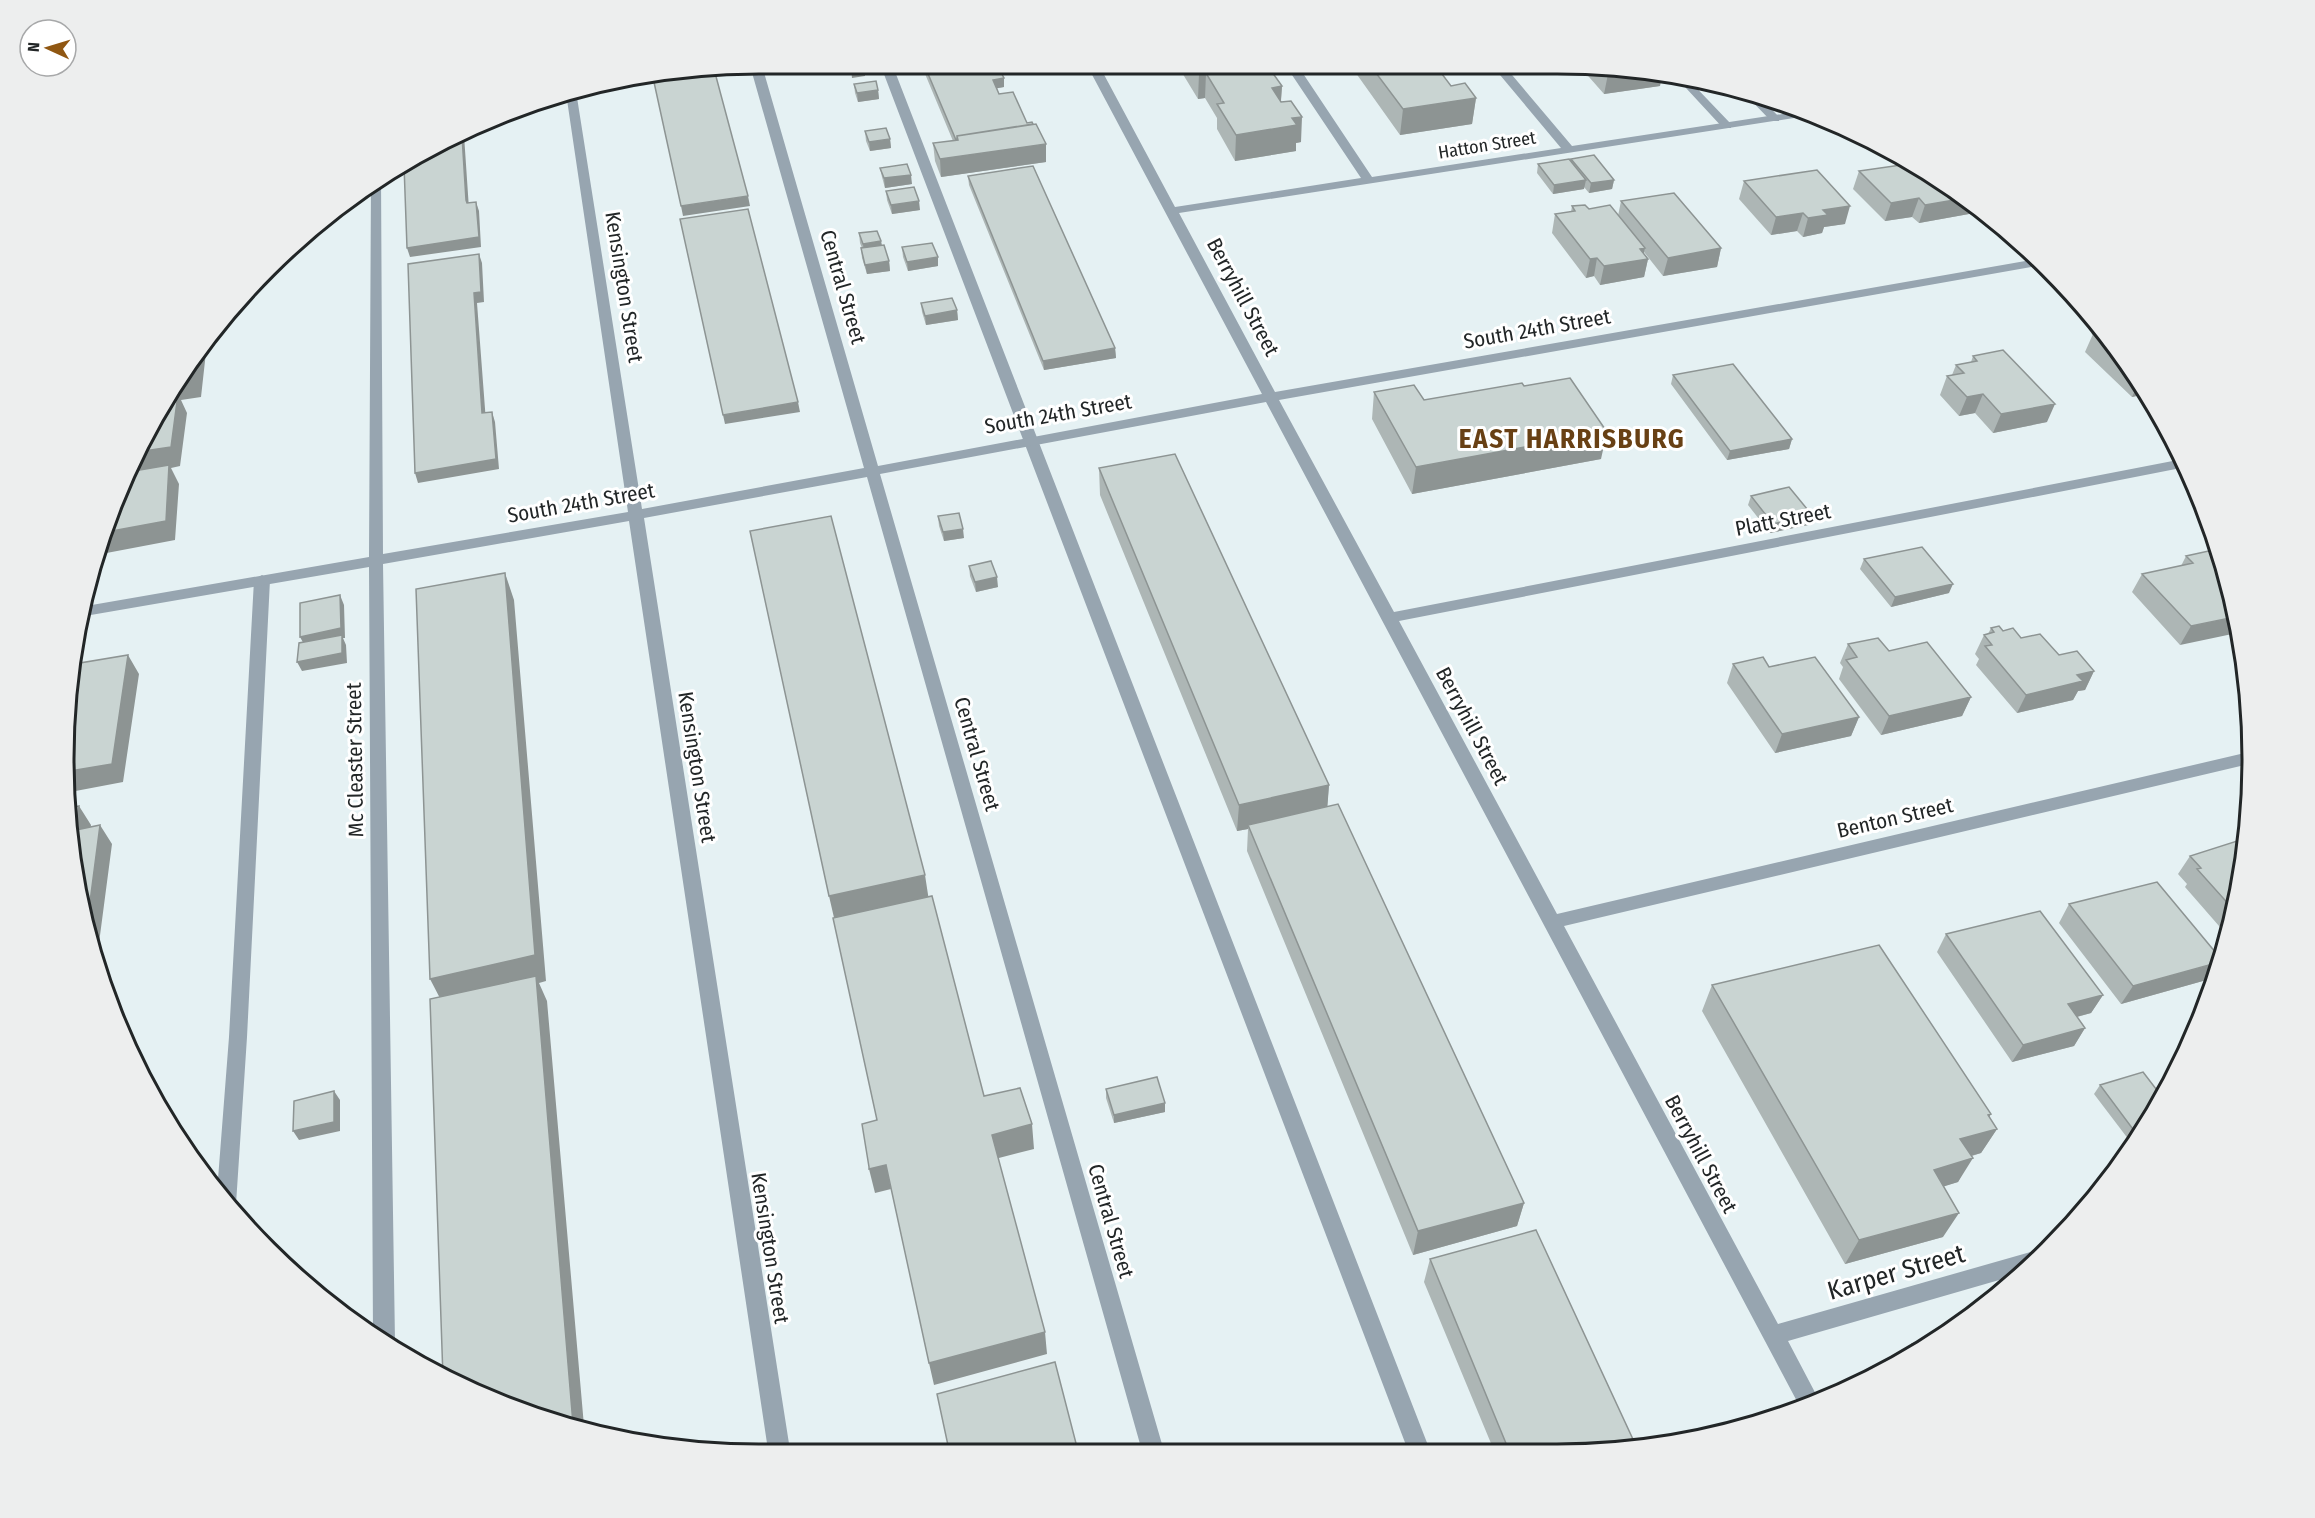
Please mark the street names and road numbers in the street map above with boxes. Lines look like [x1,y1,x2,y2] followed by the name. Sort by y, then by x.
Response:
[1437,126,1538,164] street label: Hatton Street
[599,210,649,365] street label: Kensington Street
[814,227,872,347] street label: Central Street
[1201,234,1285,361] street label: Berryhill Street
[1461,303,1613,355] street label: South 24th Street
[982,388,1134,440] street label: South 24th Street
[505,477,657,529] street label: South 24th Street
[1733,498,1833,542] street label: Platt Street
[1430,663,1514,790] street label: Berryhill Street
[341,682,369,838] street label: Mc Cleaster Street
[672,690,722,845] street label: Kensington Street
[948,694,1006,814] street label: Central Street
[1835,792,1956,844] street label: Benton Street
[1659,1091,1743,1218] street label: Berryhill Street
[1082,1161,1140,1281] street label: Central Street
[745,1171,795,1326] street label: Kensington Street
[1824,1238,1969,1307] street label: Karper Street

